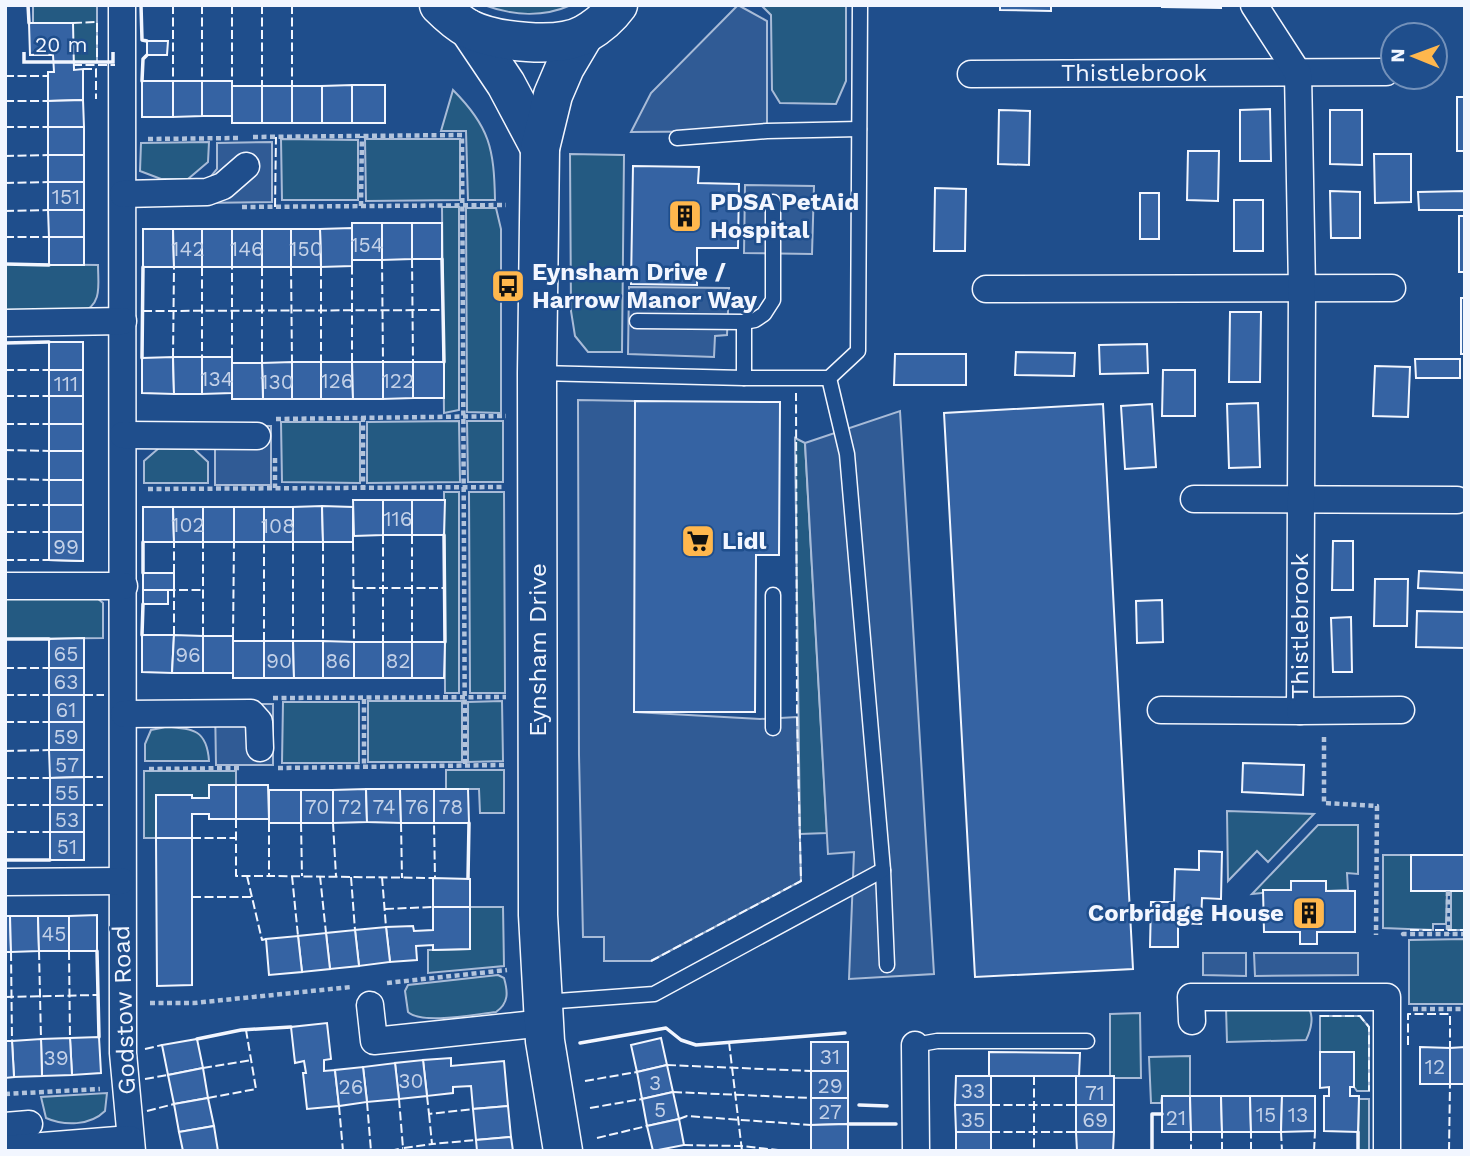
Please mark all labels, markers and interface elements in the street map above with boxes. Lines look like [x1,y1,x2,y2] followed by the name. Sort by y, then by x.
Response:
[24,21,114,65] scale bar
[1379,21,1449,91] north arrow
[35,32,87,57] text: 20 m
[1386,48,1409,63] text: N
[1061,59,1207,87] street label: Thistlebrook
[52,184,80,209] house number: 151
[710,188,859,244] place label: PDSA PetAid Hospital
[666,197,704,235] building icon: PDSA PetAid Hospital
[350,232,384,257] house number: 154
[171,236,205,261] house number: 142
[230,236,264,261] house number: 146
[289,236,323,261] house number: 150
[532,258,758,314] place label: Eynsham Drive / Harrow Manor Way
[489,267,527,305] bus stop icon: Eynsham Drive / Harrow Manor Way
[200,366,234,391] house number: 134
[320,368,354,393] house number: 126
[382,368,414,393] house number: 122
[260,369,294,394] house number: 130
[54,371,78,396] house number: 111
[383,506,413,531] house number: 116
[171,512,205,537] house number: 102
[261,513,295,538] house number: 108
[679,522,717,560] supermarket icon: Lidl
[722,527,766,555] place label: Lidl
[53,534,79,559] house number: 99
[1286,553,1314,699] street label: Thistlebrook
[524,563,552,737] street label: Eynsham Drive
[54,641,79,666] house number: 65
[175,642,201,667] house number: 96
[266,648,292,673] house number: 90
[325,648,351,673] house number: 86
[385,648,411,673] house number: 82
[53,669,79,694] house number: 63
[56,697,76,722] house number: 61
[53,724,79,749] house number: 59
[55,752,79,777] house number: 57
[55,780,79,805] house number: 55
[305,794,329,819] house number: 70
[338,794,362,819] house number: 72
[372,794,396,819] house number: 74
[405,794,429,819] house number: 76
[439,794,463,819] house number: 78
[55,807,79,832] house number: 53
[57,834,77,859] house number: 51
[1290,894,1328,932] building icon: Corbridge House
[1088,899,1284,927] place label: Corbridge House
[41,921,67,946] house number: 45
[107,925,141,1095] street label: Godstow Road
[820,1044,840,1069] house number: 31
[43,1045,69,1070] house number: 39
[1425,1054,1445,1079] house number: 12
[398,1068,424,1093] house number: 30
[649,1070,661,1095] house number: 3
[817,1073,843,1098] house number: 29
[338,1074,364,1099] house number: 26
[961,1078,985,1103] house number: 33
[1085,1080,1105,1105] house number: 71
[654,1097,666,1122] house number: 5
[818,1099,842,1124] house number: 27
[1256,1102,1276,1127] house number: 15
[1288,1102,1308,1127] house number: 13
[1166,1105,1186,1130] house number: 21
[961,1107,985,1132] house number: 35
[1082,1107,1108,1132] house number: 69

